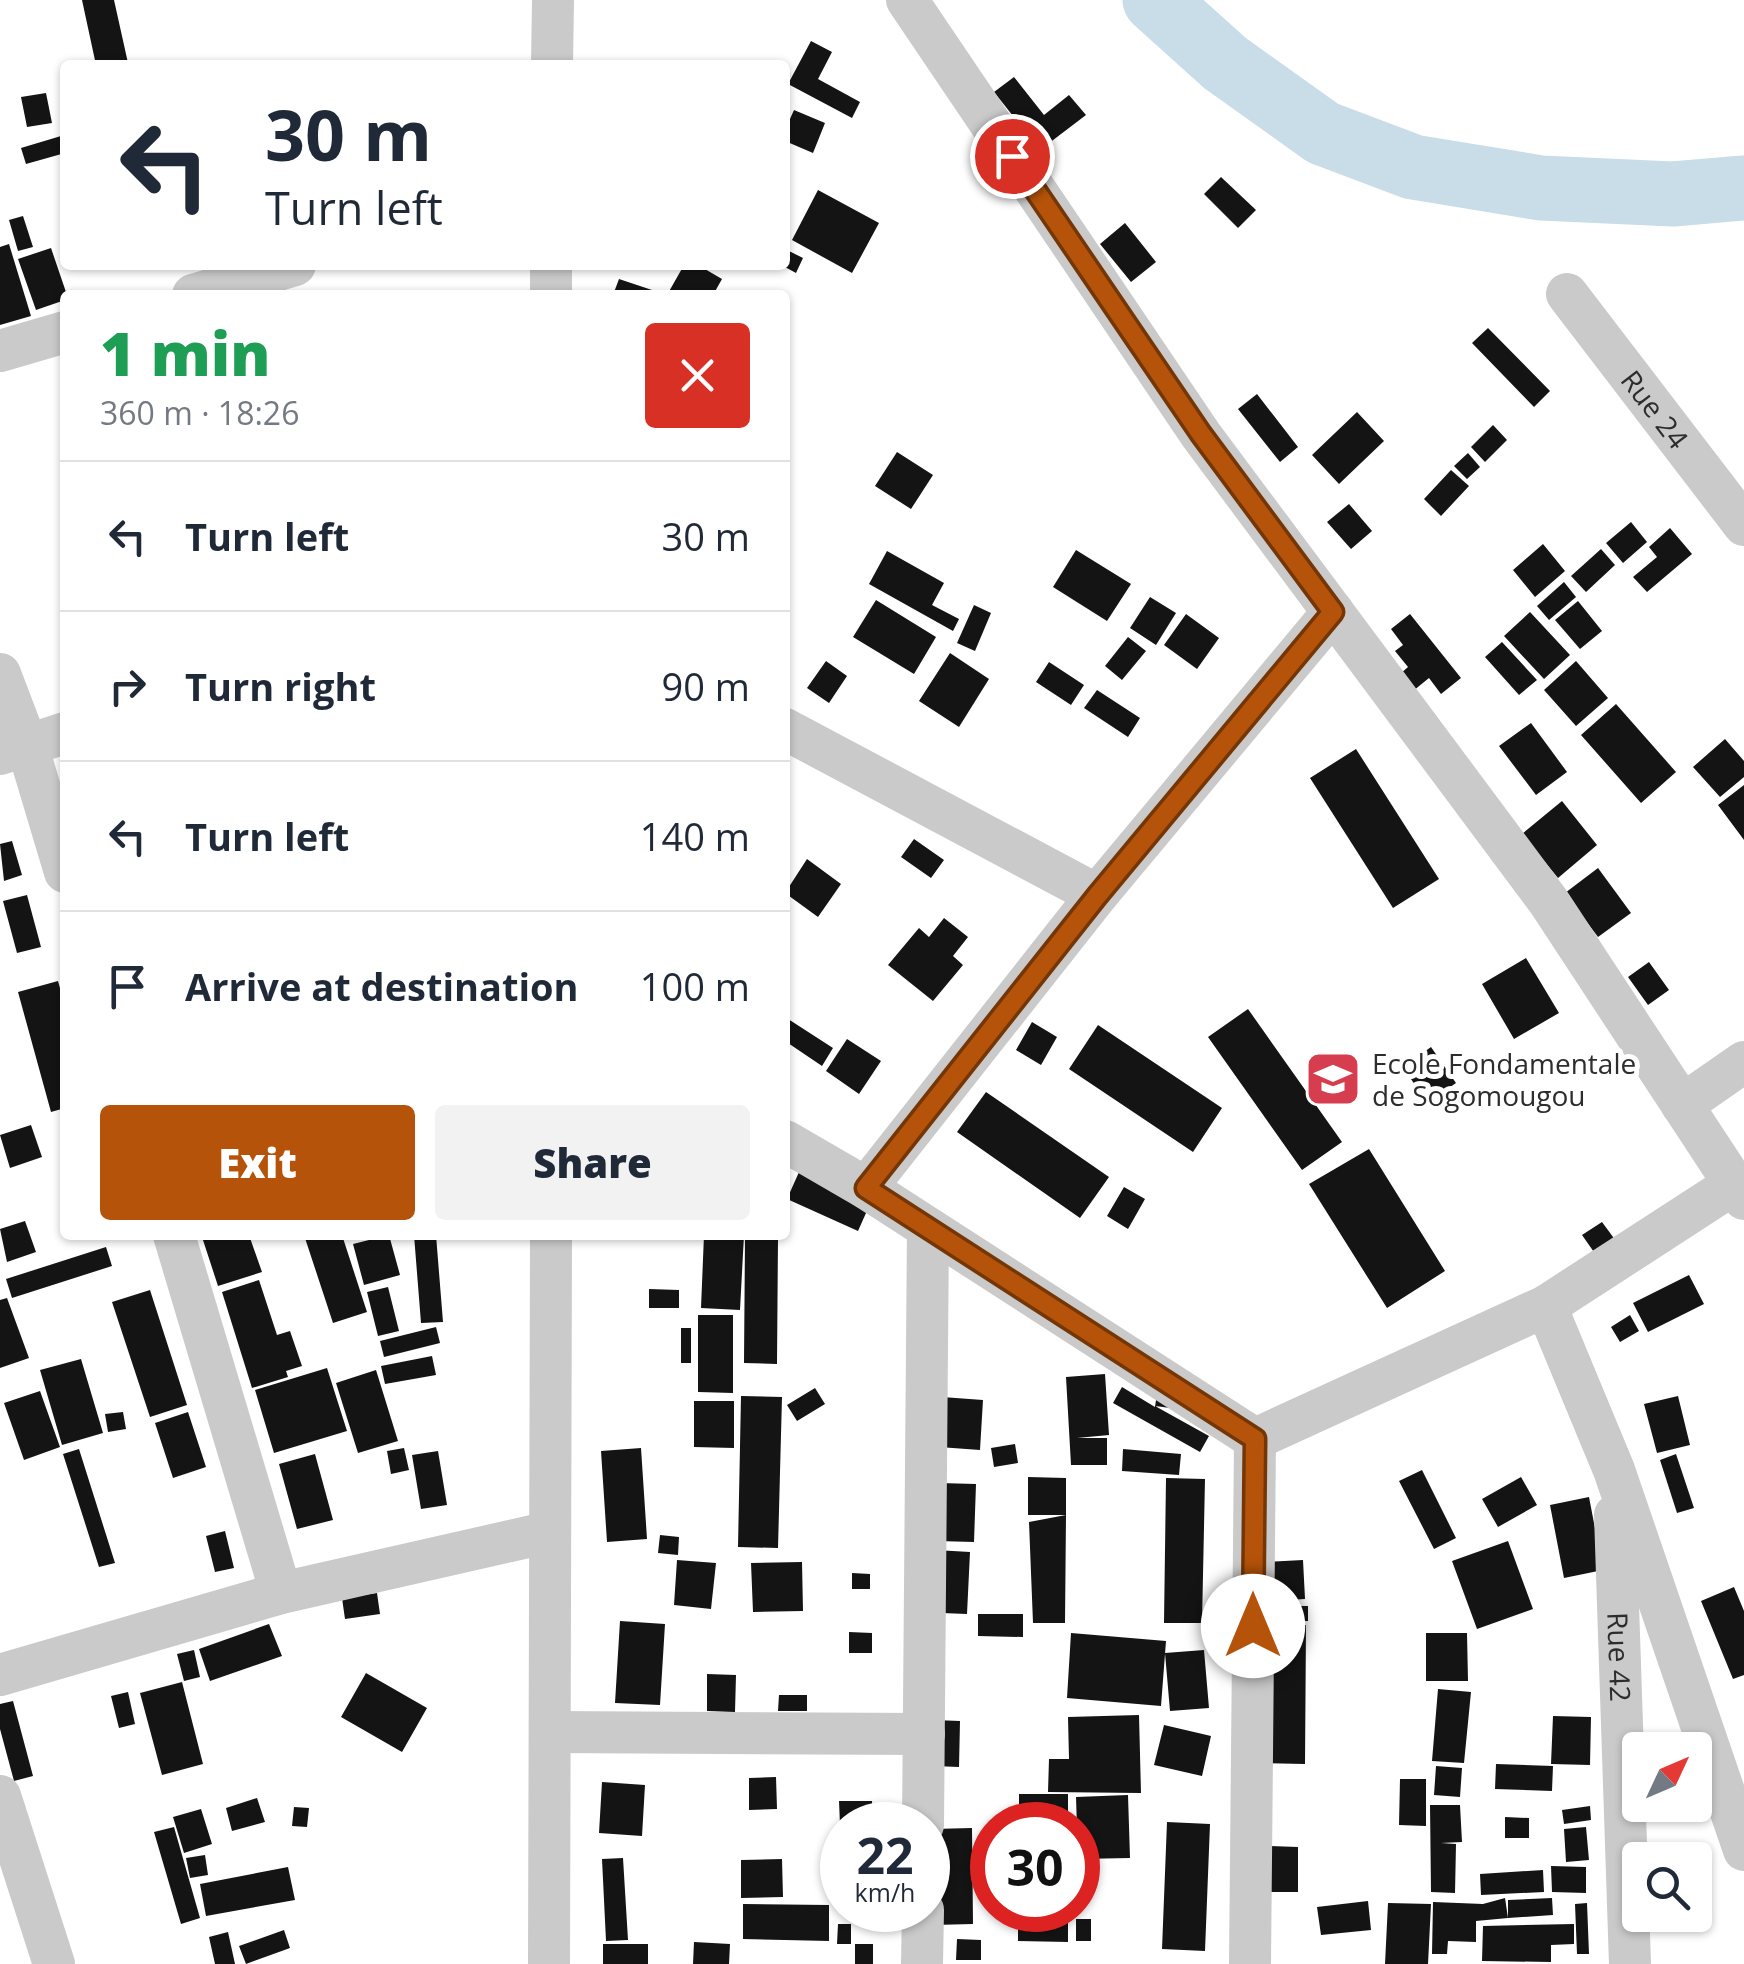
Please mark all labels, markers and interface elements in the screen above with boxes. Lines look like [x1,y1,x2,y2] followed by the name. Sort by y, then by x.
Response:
[265,86,432,182] text: 30 m
[100,100,230,230] icon: left
[970,114,1055,199] pin
[985,129,1040,184] icon: arrive
[265,177,443,238] text: Turn left
[100,312,270,394] text: 1 min
[645,323,750,428] button: close
[1613,362,1697,456] street label: Rue 24
[100,391,299,434] text: 360 m · 18:26
[100,509,155,564] icon: left
[185,510,349,562] text: Turn left
[661,510,750,562] text: 30 m
[100,659,155,714] icon: right
[185,660,376,712] text: Turn right
[661,660,750,712] text: 90 m
[100,809,155,864] icon: left
[185,810,349,862] text: Turn left
[640,810,750,862] text: 140 m
[100,959,155,1014] icon: arrive
[185,960,579,1012] text: Arrive at destination
[640,960,750,1012] text: 100 m
[1372,1044,1636,1114] place label: Ecole Fondamentale de Sogomougou
[1303,1049,1363,1109] school or university icon: Ecole Fondamentale de Sogomougou
[100,1105,415,1220] button: Exit
[435,1105,750,1220] button: Share
[1201,1574,1305,1678] position arrow
[1599,1612,1640,1702] street label: Rue 42
[1622,1732,1712,1822] north arrow
[1622,1732,1712,1932] map controls
[970,1802,1100,1932] speed limit sign: 30
[856,1821,914,1889] text: 22
[1622,1842,1712,1932] button: search
[855,1875,915,1909] text: km/h

